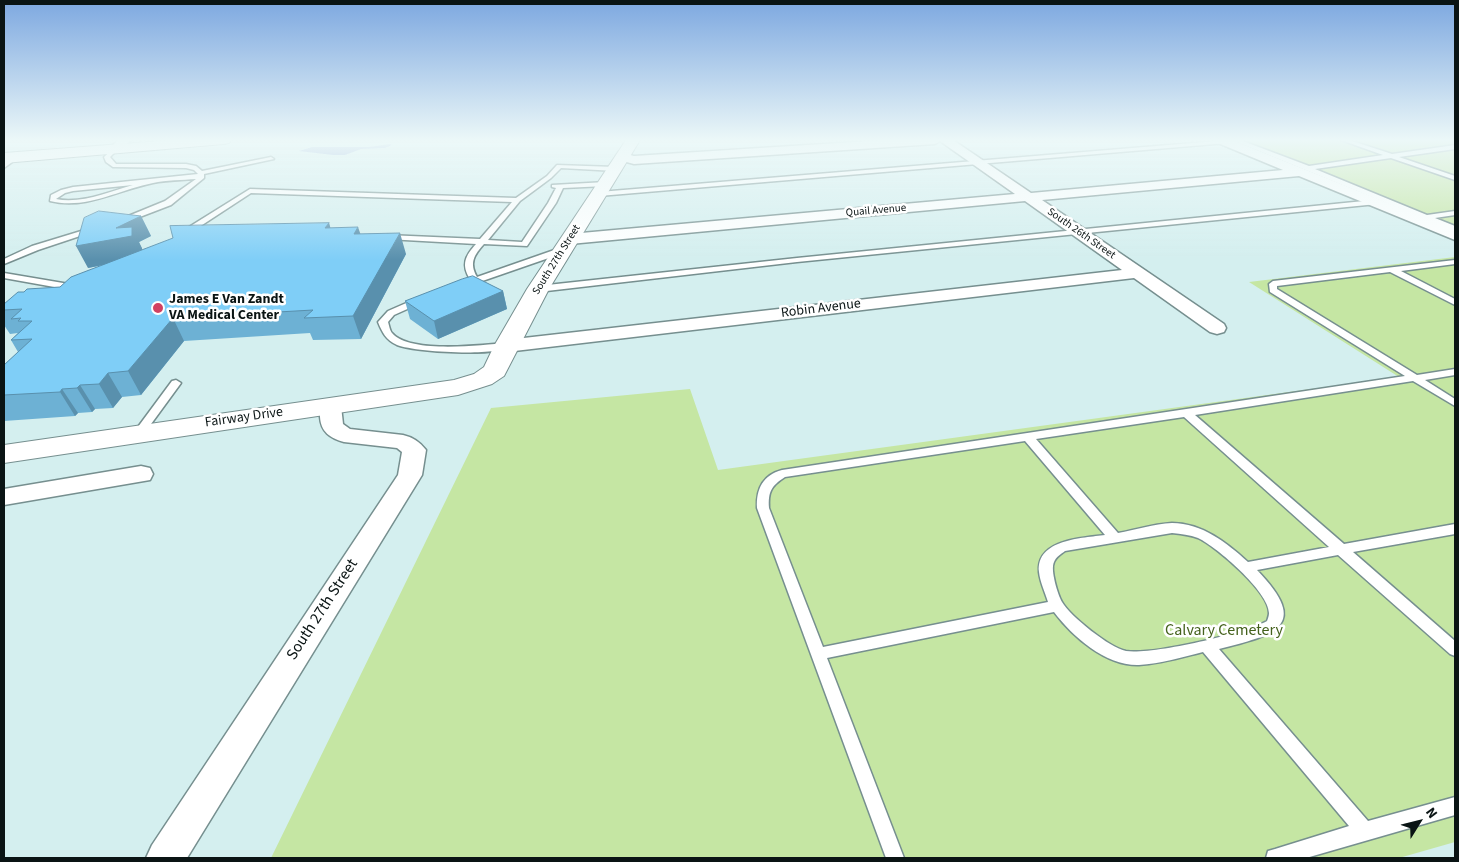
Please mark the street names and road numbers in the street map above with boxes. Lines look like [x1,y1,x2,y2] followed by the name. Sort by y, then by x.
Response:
[845,202,907,220] street label: Quail Avenue
[1044,206,1118,262] street label: South 26th Street
[530,223,584,297] street label: South 27th Street
[780,296,862,322] street label: Robin Avenue
[204,404,284,432] street label: Fairway Drive
[283,556,363,664] street label: South 27th Street

